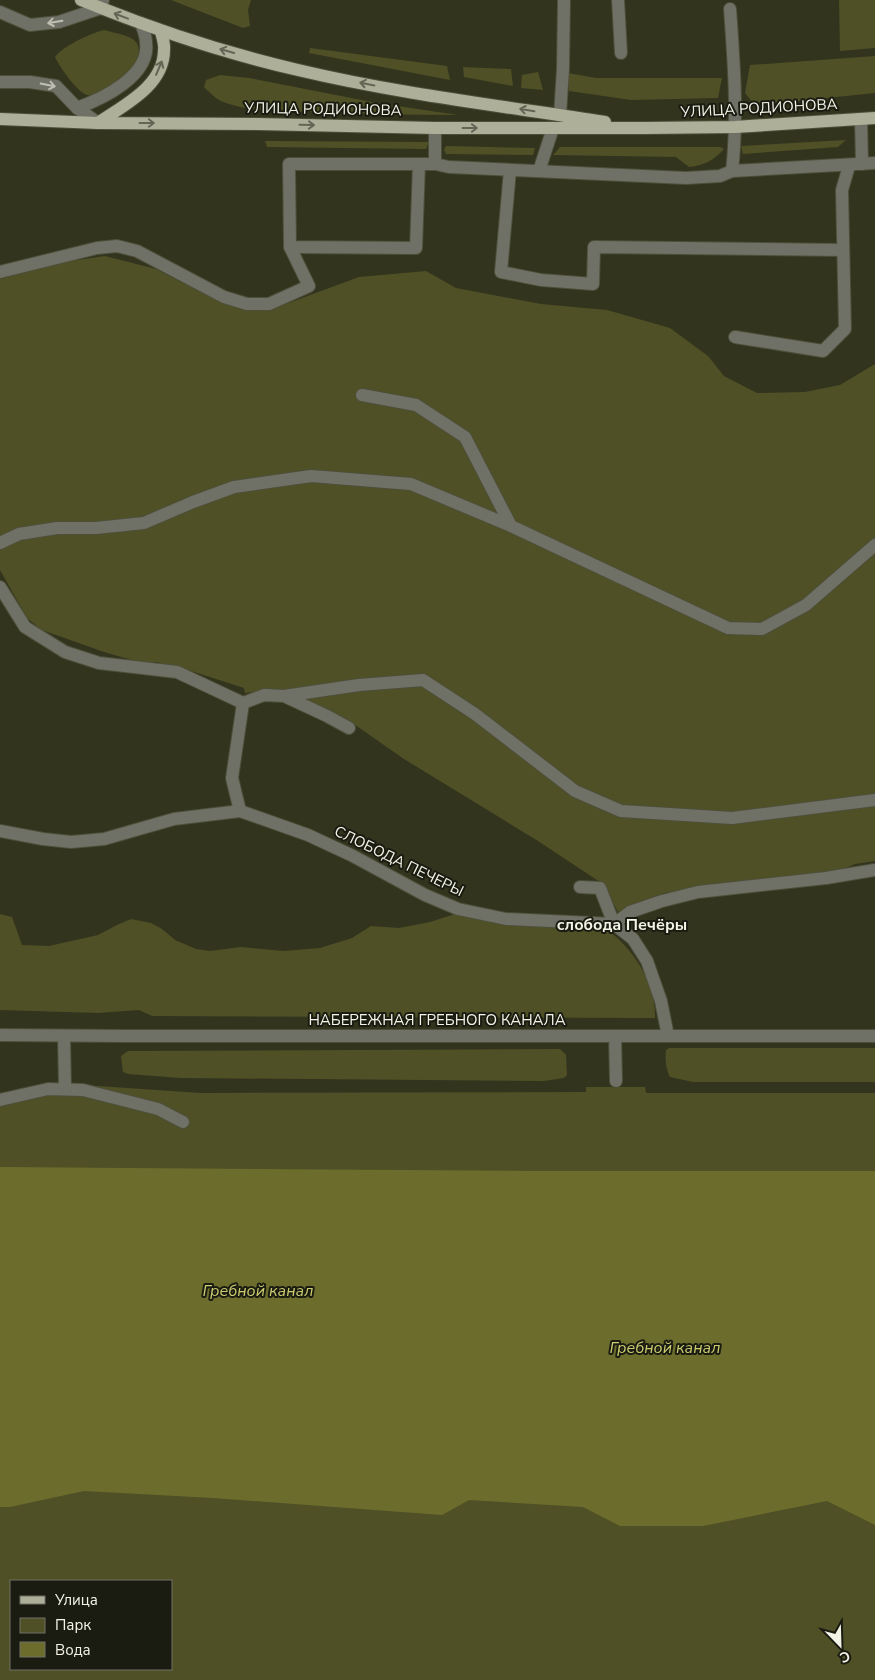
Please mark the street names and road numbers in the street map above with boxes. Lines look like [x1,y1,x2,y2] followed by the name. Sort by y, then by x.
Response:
[679,94,838,122] street label: УЛИЦА РОДИОНОВА
[243,98,402,120] street label: УЛИЦА РОДИОНОВА
[331,821,467,901] street label: СЛОБОДА ПЕЧЕРЫ
[308,1010,566,1030] street label: НАБЕРЕЖНАЯ ГРЕБНОГО КАНАЛА

